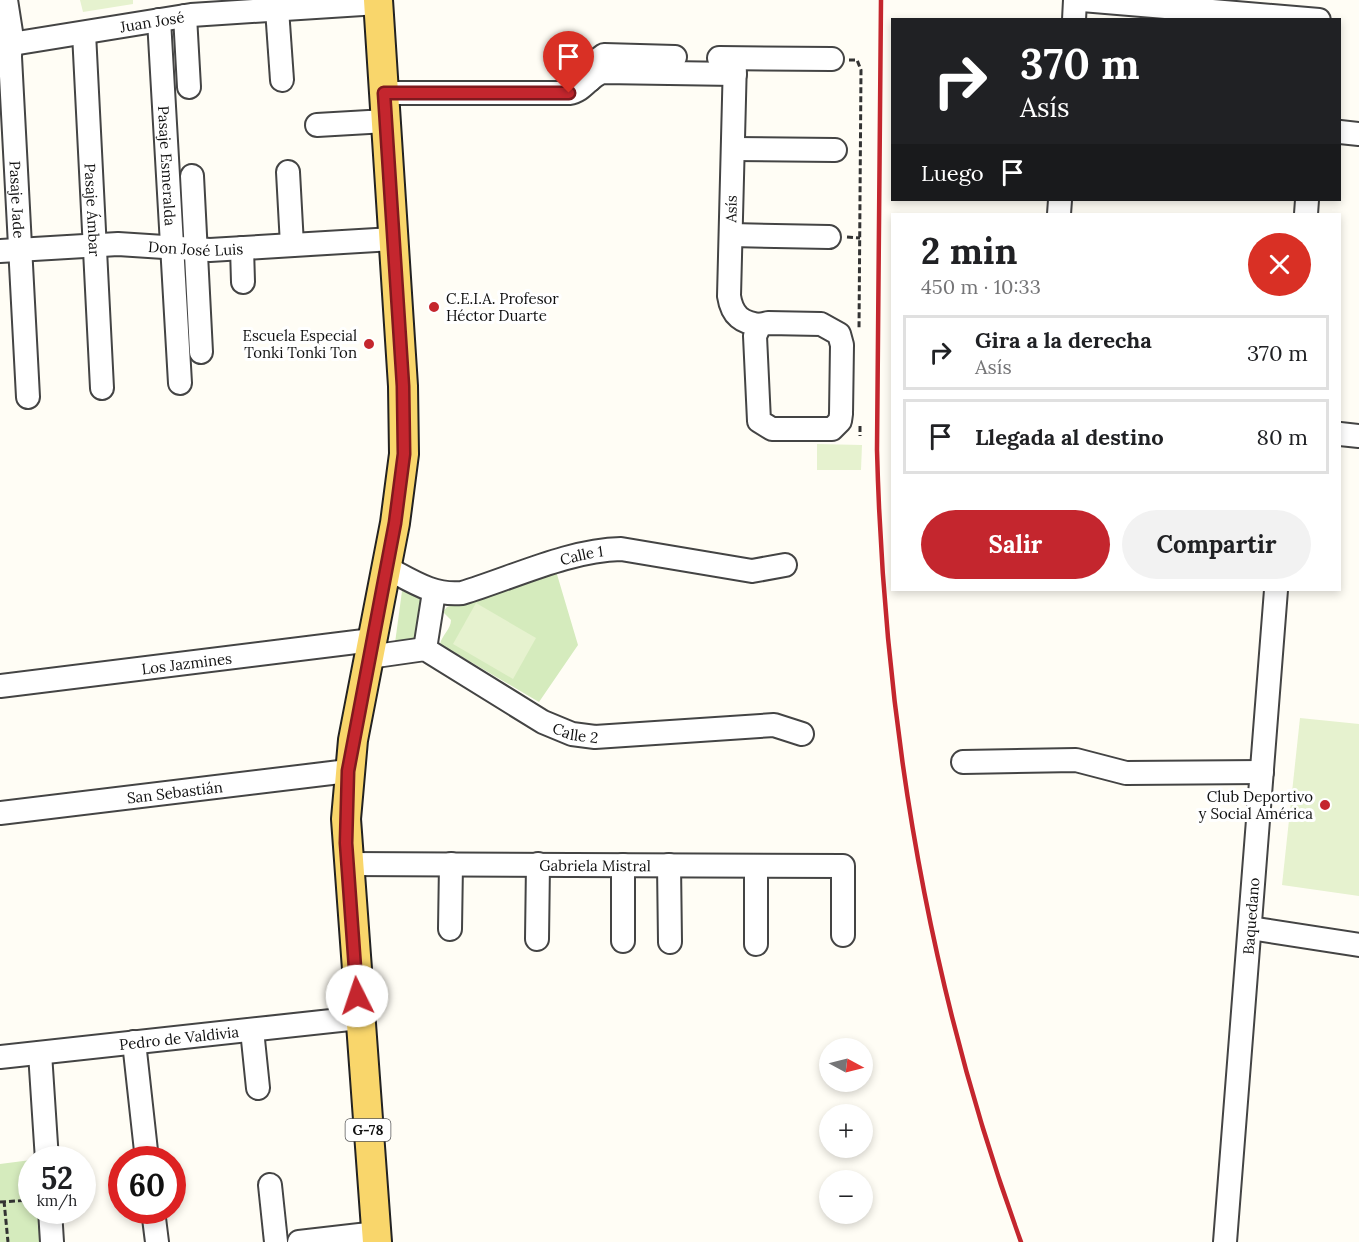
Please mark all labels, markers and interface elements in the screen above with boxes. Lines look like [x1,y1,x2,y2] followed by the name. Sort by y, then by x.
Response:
[118,7,186,36] street label: Juan José
[543,31,594,93] pin
[1020,37,1140,91] text: 370 m
[552,40,585,73] icon: arrive
[921,42,999,120] icon: right
[1020,90,1070,124] text: Asís
[154,105,180,227] street label: Pasaje Esmeralda
[996,156,1029,189] icon: arrive
[921,159,984,187] text: Luego
[6,160,29,239] street label: Pasaje Jade
[81,163,105,257] street label: Pasaje Ámbar
[721,195,741,224] street label: Asís
[921,228,1018,274] text: 2 min
[1248,233,1311,296] button: close
[148,236,244,260] street label: Don José Luis
[921,274,1041,299] text: 450 m · 10:33
[446,289,559,325] place label: C.E.I.A. Profesor Héctor Duarte
[427,300,441,314] marker: C.E.I.A. Profesor Héctor Duarte
[243,326,357,362] place label: Escuela Especial Tonki Tonki Ton
[975,326,1152,354] text: Gira a la derecha
[924,336,957,369] icon: right
[362,337,376,351] marker: Escuela Especial Tonki Tonki Ton
[1247,339,1308,367] text: 370 m
[975,354,1012,379] text: Asís
[924,420,957,453] icon: arrive
[975,423,1164,451] text: Llegada al destino
[1257,423,1308,451] text: 80 m
[921,510,1110,579] button: Salir
[1122,510,1311,579] button: Compartir
[558,541,604,569] street label: Calle 1
[140,648,233,678] street label: Los Jazmines
[550,718,600,747] street label: Calle 2
[126,777,224,807] street label: San Sebastián
[1199,787,1313,823] place label: Club Deportivo y Social América
[1318,798,1332,812] marker: Club Deportivo y Social América
[539,855,651,875] street label: Gabriela Mistral
[1238,877,1263,955] street label: Baquedano
[325,964,389,1028] position arrow
[118,1022,240,1053] street label: Pedro de Valdivia
[819,1038,873,1092] north arrow
[819,1038,873,1224] map controls
[819,1104,873,1158] button: +
[346,1119,391,1141] road number: G-78
[108,1146,186,1224] speed limit sign: 60
[41,1159,73,1197] text: 52
[819,1170,873,1224] button: −
[37,1191,77,1210] text: km/h

